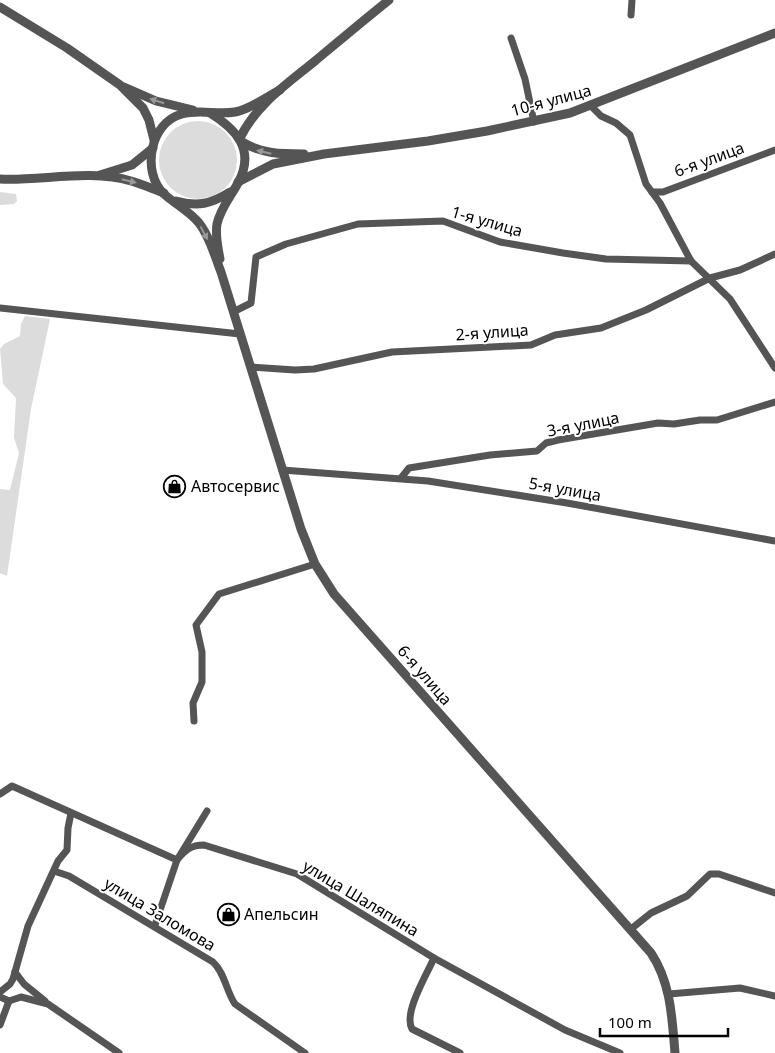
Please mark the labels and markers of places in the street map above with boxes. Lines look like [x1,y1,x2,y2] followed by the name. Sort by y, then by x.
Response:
[163,474,187,498] shop icon: Автосервис
[191,475,280,497] place label: Автосервис
[216,902,240,926] shop icon: Апельсин
[244,903,318,925] place label: Апельсин

